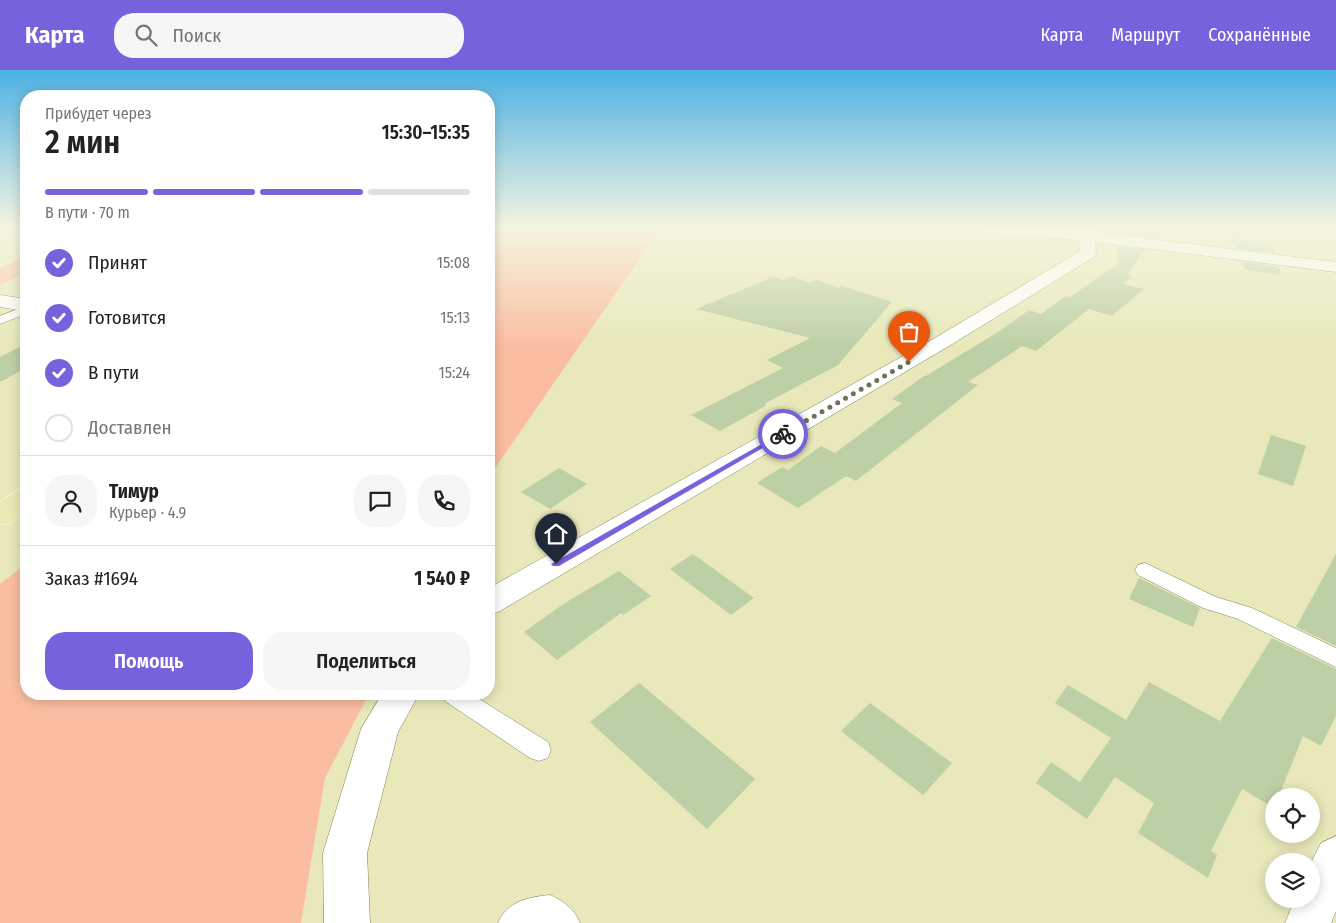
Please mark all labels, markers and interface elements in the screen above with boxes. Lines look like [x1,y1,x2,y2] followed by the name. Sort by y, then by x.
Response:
[114,13,464,58] search box
[25,21,84,49] text: Карта
[132,21,160,49] icon: search
[172,24,221,47] text: Поиск
[1040,24,1083,46] text: Карта
[1111,24,1180,46] text: Маршрут
[1208,24,1311,46] text: Сохранённые
[45,104,152,123] text: Прибудет через
[382,121,470,144] text: 15:30–15:35
[45,123,120,161] text: 2 мин
[45,203,130,222] text: В пути · 70 m
[45,249,73,277] icon: check
[88,251,147,274] text: Принят
[437,253,470,272] text: 15:08
[45,304,73,332] icon: check
[88,306,166,329] text: Готовится
[440,308,470,327] text: 15:13
[888,311,930,362] pin
[895,318,923,346] icon: bag
[45,359,73,387] icon: check
[88,361,139,384] text: В пути
[439,363,470,382] text: 15:24
[758,409,808,459] courier
[88,416,172,439] text: Доставлен
[769,420,797,448] icon: bike
[45,475,97,527] button: person
[354,475,406,527] button: chat
[418,475,470,527] button: phone
[109,480,159,503] text: Тимур
[109,503,186,522] text: Курьер · 4.9
[535,513,577,564] pin
[542,520,570,548] icon: home
[45,567,138,590] text: Заказ #1694
[414,567,470,590] text: 1 540 ₽
[45,632,253,690] button: Помощь
[263,632,470,690] button: Поделиться
[1265,788,1320,908] map controls
[1265,788,1320,843] button: locate
[1265,853,1320,908] button: layers

